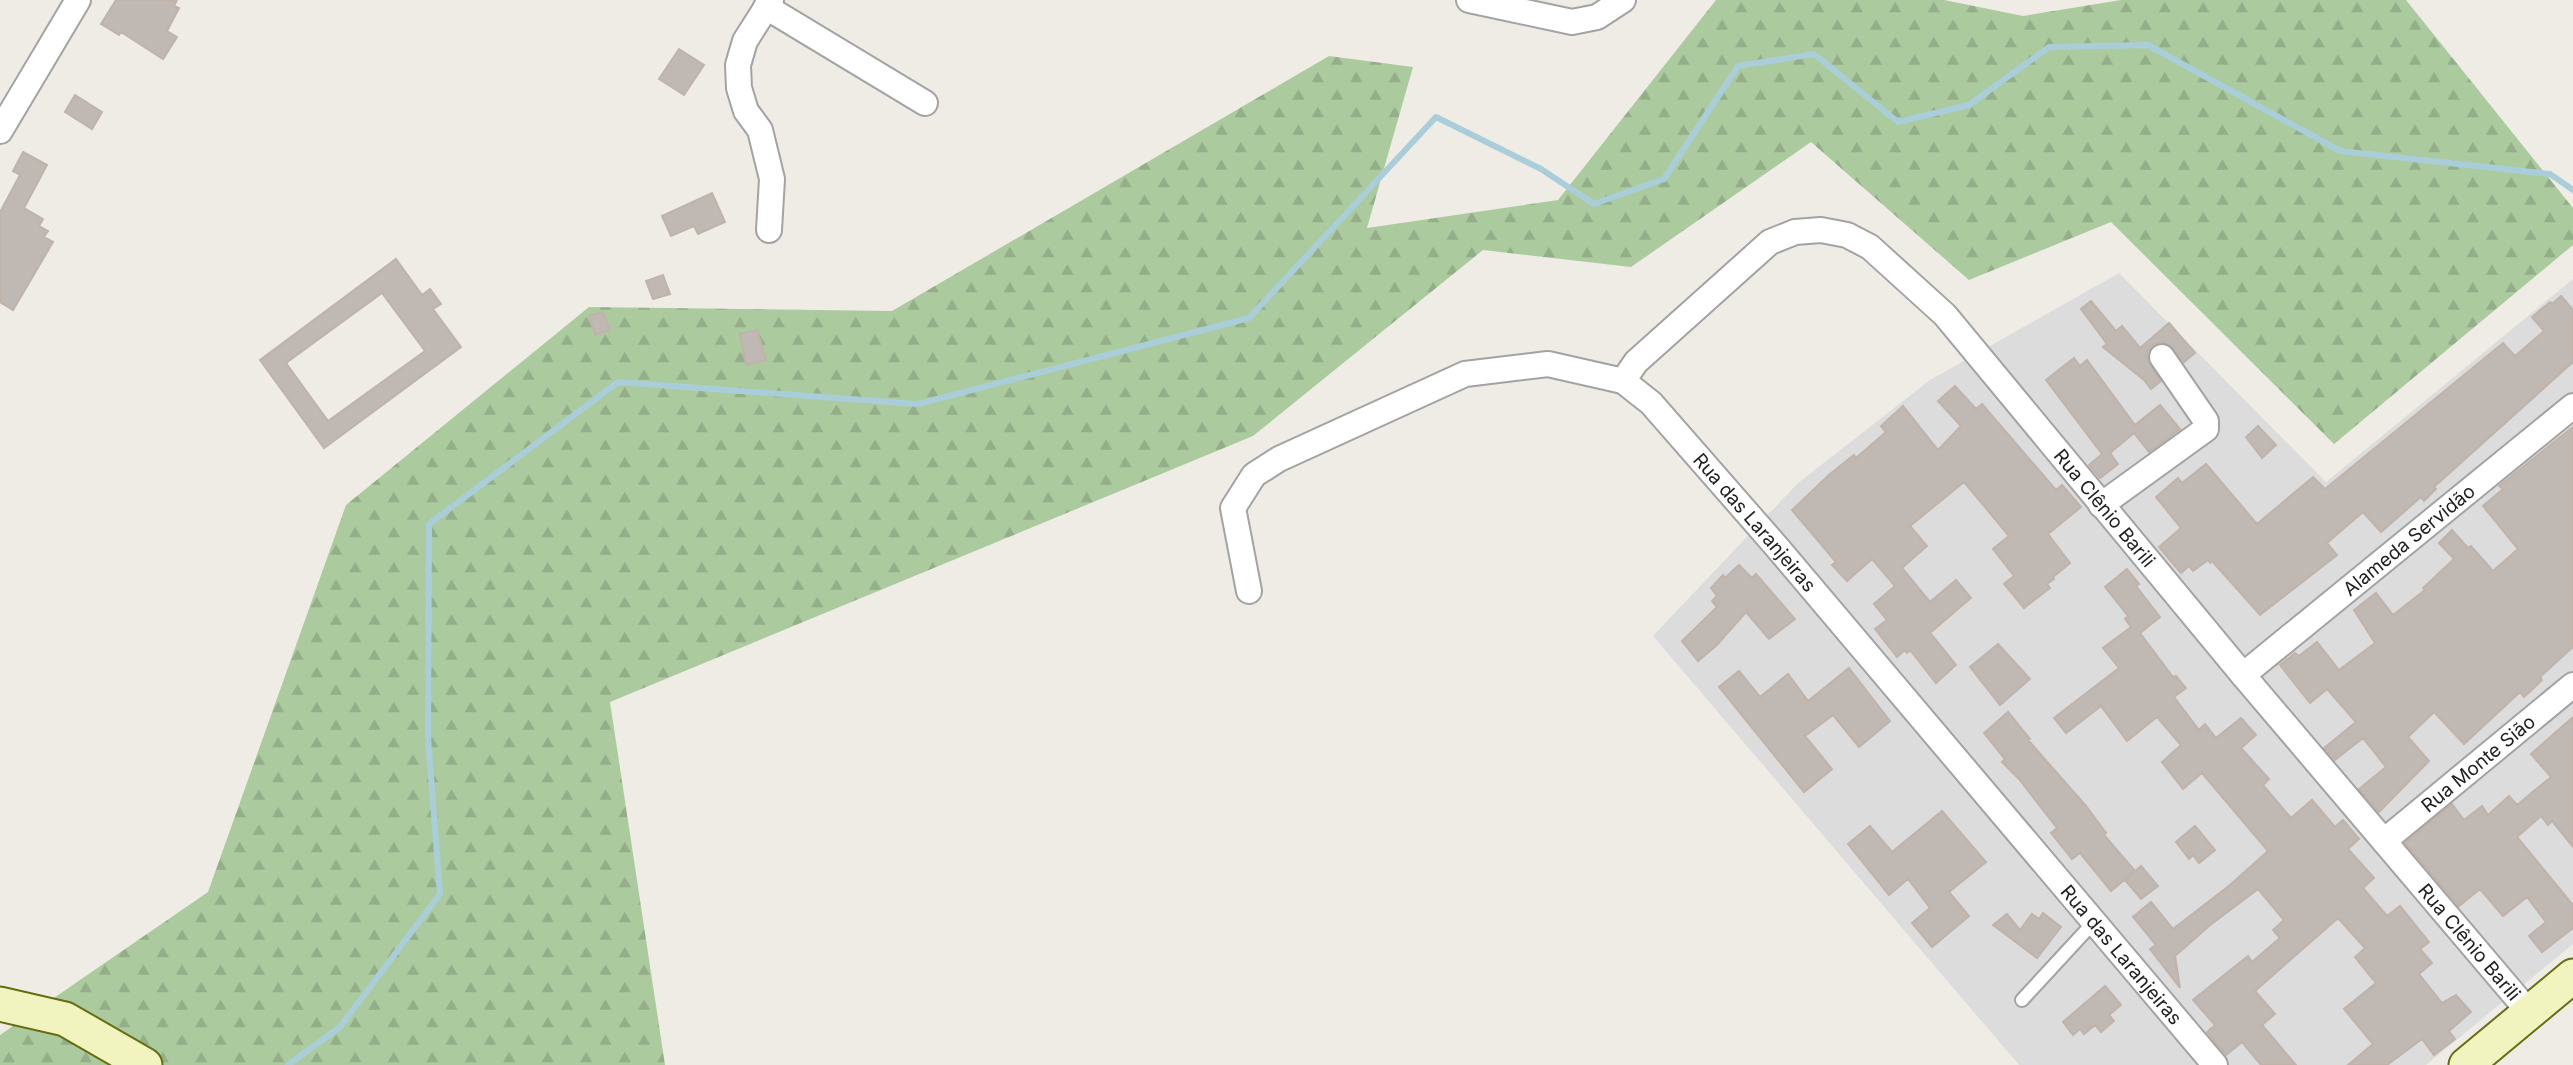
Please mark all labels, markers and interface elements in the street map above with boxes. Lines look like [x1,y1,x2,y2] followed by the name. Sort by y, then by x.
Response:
[2049,445,2160,572] street label: Rua Clênio Barili
[1688,449,1821,597] street label: Rua das Laranjeiras
[2339,480,2480,601] street label: Alameda Servidão
[2417,710,2540,817] street label: Rua Monte Sião
[2413,879,2525,1005] street label: Rua Clênio Barili
[2056,880,2187,1029] street label: Rua das Laranjeiras

